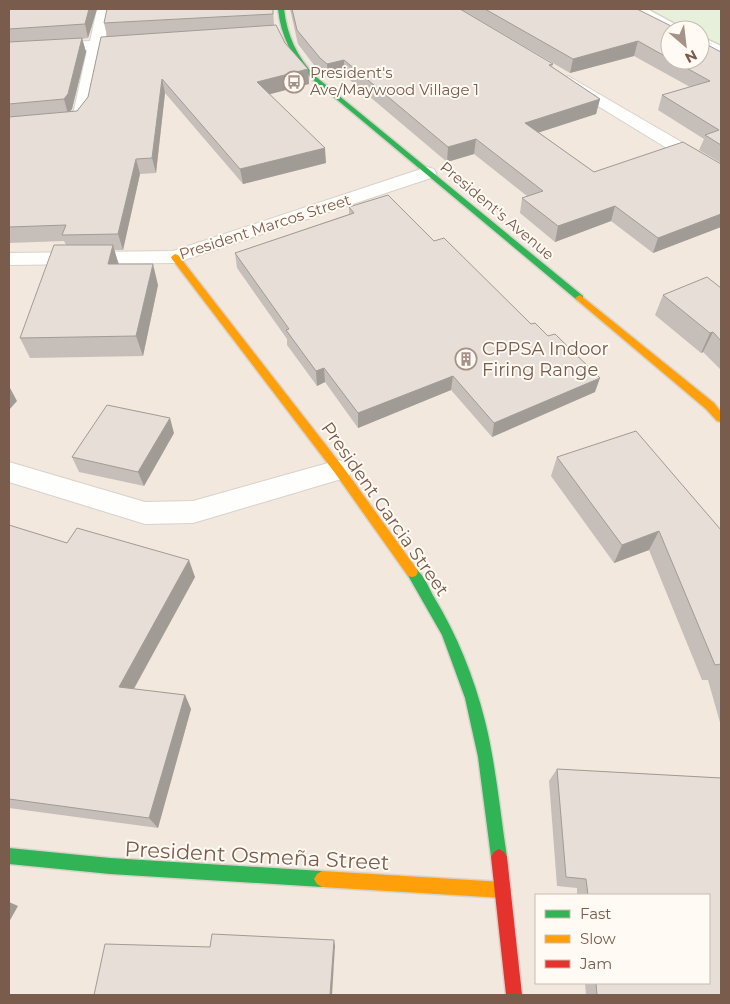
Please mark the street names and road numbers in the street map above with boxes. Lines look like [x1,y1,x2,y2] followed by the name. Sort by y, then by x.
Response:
[436,157,558,264] street label: President's Avenue
[177,190,353,263] street label: President Marcos Street
[317,418,453,600] street label: President Garcia Street
[124,836,390,875] street label: President Osmeña Street

